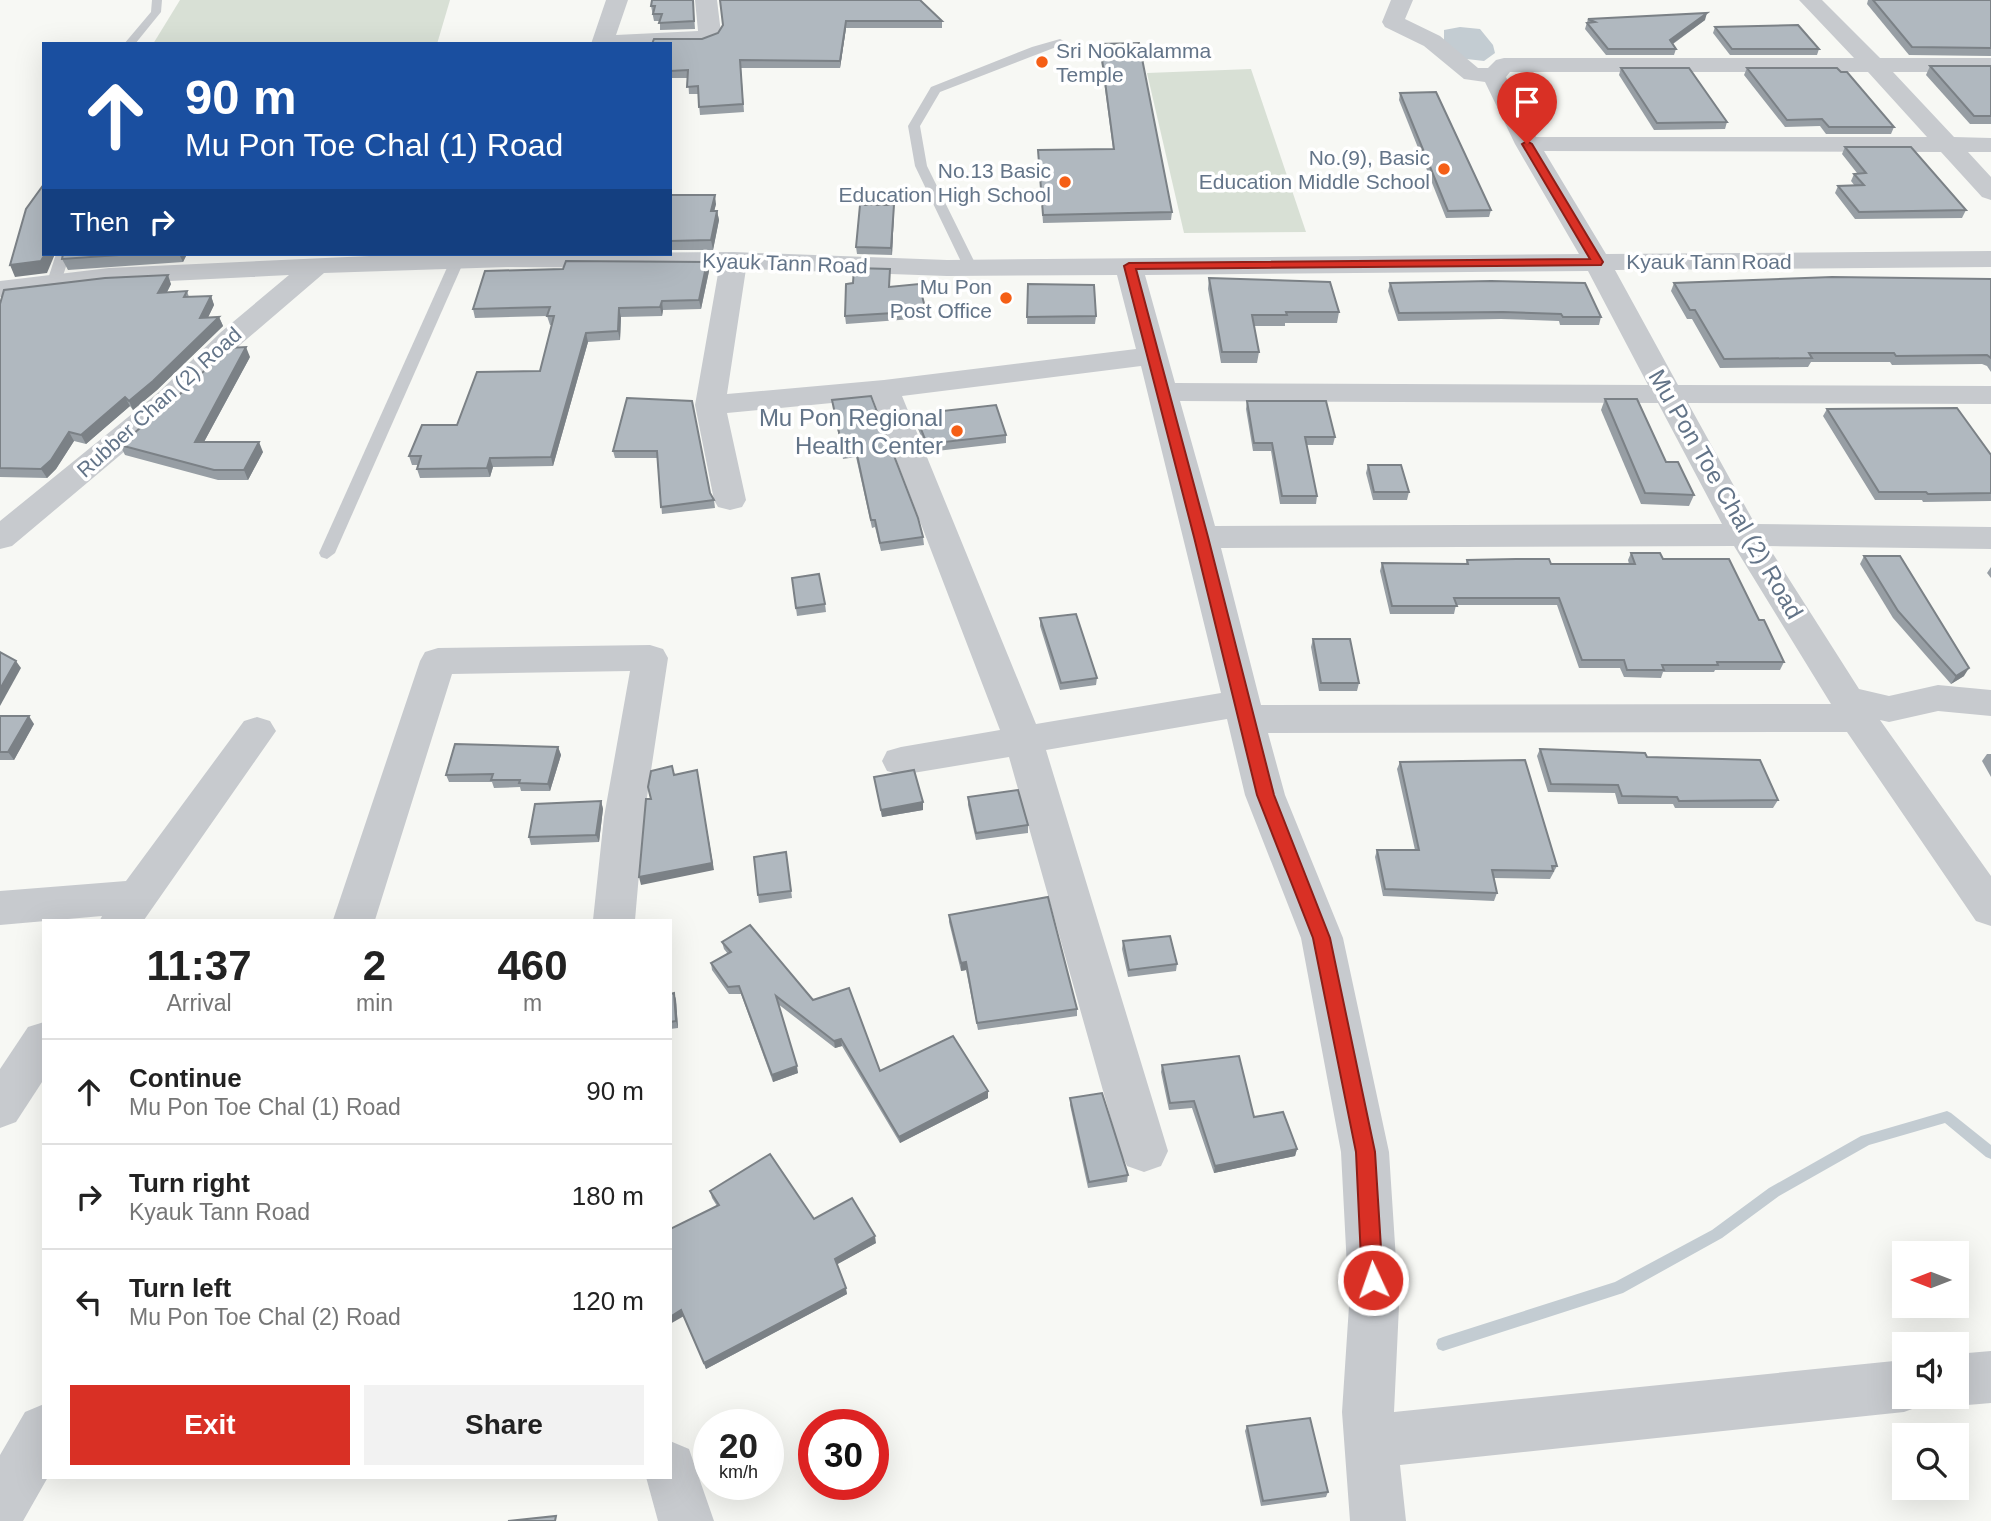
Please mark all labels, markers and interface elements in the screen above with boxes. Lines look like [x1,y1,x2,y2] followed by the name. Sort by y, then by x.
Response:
[1056,39,1212,86] place label: Sri Nookalamma Temple
[1034,54,1050,70] marker: Sri Nookalamma Temple
[70,70,161,161] icon: ahead
[185,70,297,124] text: 90 m
[1497,72,1557,144] pin
[1508,83,1546,121] icon: arrive
[185,127,563,163] text: Mu Pon Toe Chal (1) Road
[1199,146,1430,193] place label: No.(9), Basic Education Middle School
[839,159,1051,206] place label: No.13 Basic Education High School
[1436,161,1452,177] marker: No.(9), Basic Education Middle School
[1057,174,1073,190] marker: No.13 Basic Education High School
[143,203,181,241] icon: right
[70,207,129,237] text: Then
[702,249,868,277] street label: Kyauk Tann Road
[1626,250,1792,273] street label: Kyauk Tann Road
[890,275,992,322] place label: Mu Pon Post Office
[998,290,1014,306] marker: Mu Pon Post Office
[72,322,246,482] street label: Rubber Chan (2) Road
[1643,364,1809,624] street label: Mu Pon Toe Chal (2) Road
[759,404,943,459] place label: Mu Pon Regional Health Center
[949,423,965,439] marker: Mu Pon Regional Health Center
[146,942,252,989] text: 11:37
[363,942,386,989] text: 2
[497,942,568,989] text: 460
[166,990,232,1016] text: Arrival
[356,990,393,1016] text: min
[523,990,542,1016] text: m
[129,1063,242,1093] text: Continue
[70,1073,108,1111] icon: ahead
[586,1076,644,1106] text: 90 m
[129,1094,401,1120] text: Mu Pon Toe Chal (1) Road
[129,1168,250,1198] text: Turn right
[70,1178,108,1216] icon: right
[572,1181,644,1211] text: 180 m
[129,1199,310,1225] text: Kyauk Tann Road
[1892,1241,1969,1318] north arrow
[1892,1241,1969,1500] map controls
[1336,1243,1410,1317] position arrow
[129,1273,231,1303] text: Turn left
[70,1283,108,1321] icon: left
[572,1286,644,1316] text: 120 m
[129,1304,401,1330] text: Mu Pon Toe Chal (2) Road
[1892,1332,1969,1409] button: sound
[70,1385,350,1465] button: Exit
[364,1385,644,1465] button: Share
[798,1409,889,1500] speed limit sign: 30
[1892,1423,1969,1500] button: search
[719,1426,758,1465] text: 20
[719,1462,758,1482] text: km/h

